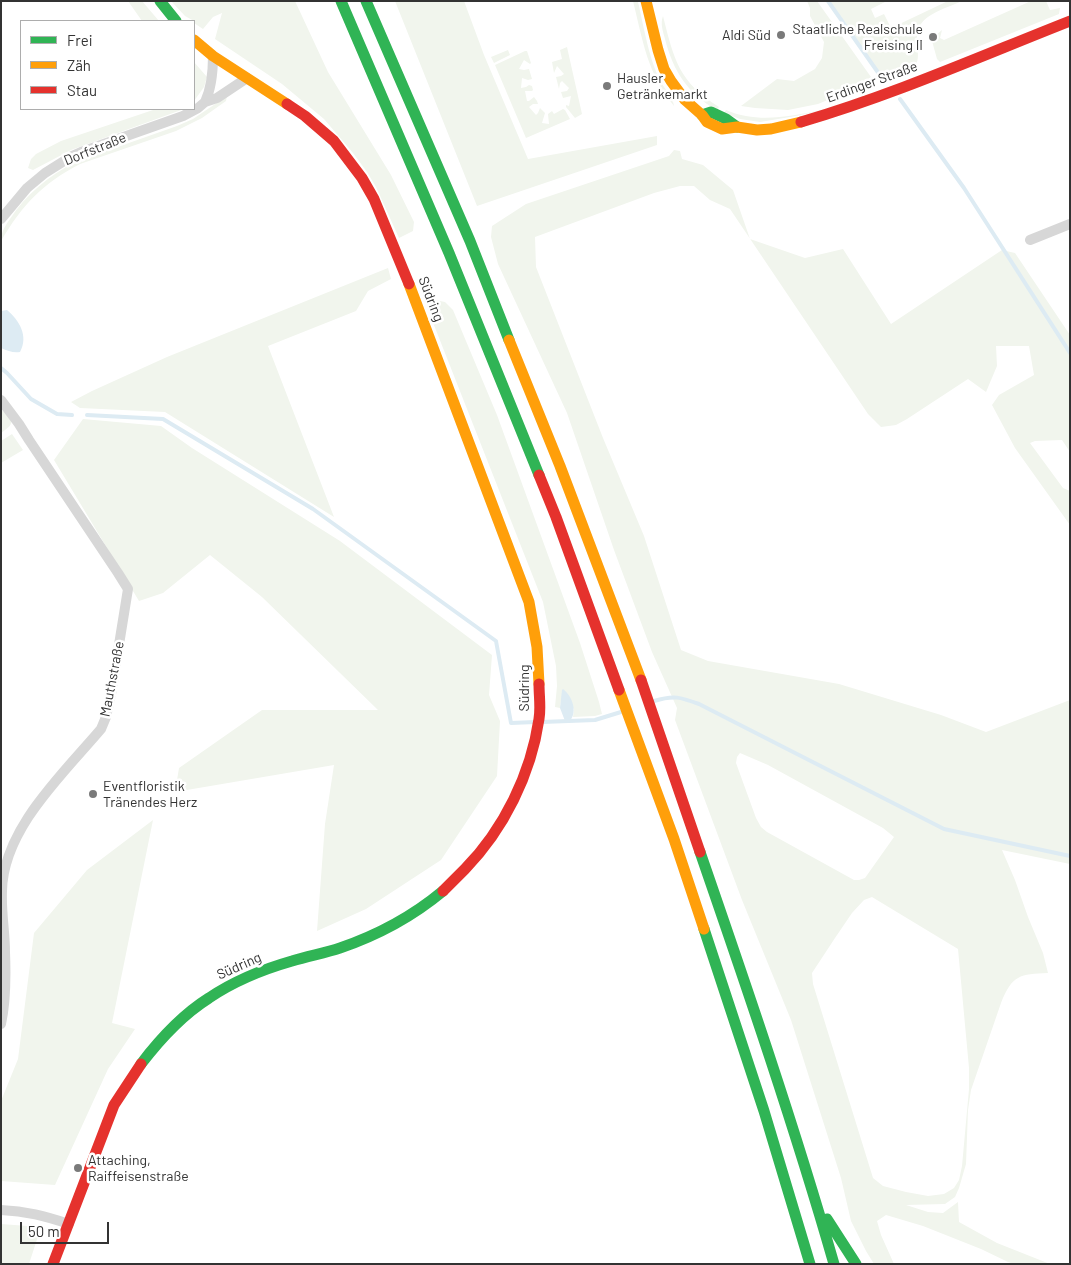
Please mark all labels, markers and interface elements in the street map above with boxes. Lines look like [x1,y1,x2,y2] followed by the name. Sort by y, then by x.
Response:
[20,20,195,110] legend
[793,21,923,54] place label: Staatliche Realschule Freising II
[722,27,771,43] place label: Aldi Süd
[775,29,787,41] marker: Aldi Süd
[67,31,93,49] text: Frei
[927,31,939,43] marker: Staatliche Realschule Freising II
[67,56,91,74] text: Zäh
[824,58,920,106] street label: Erdinger Straße
[617,70,708,102] place label: Hausler Getränkemarkt
[601,80,613,92] marker: Hausler Getränkemarkt
[67,81,97,99] text: Stau
[61,129,129,169] street label: Dorfstraße
[415,274,447,324] street label: Südring
[96,640,128,718] street label: Mauthstraße
[516,664,532,712] street label: Südring
[103,778,197,810] place label: Eventfloristik Tränendes Herz
[87,788,99,800] marker: Eventfloristik Tränendes Herz
[214,949,264,983] street label: Südring
[88,1152,189,1184] place label: Attaching, Raiffeisenstraße
[72,1162,84,1174] marker: Attaching, Raiffeisenstraße
[22,1212,111,1244] scale bar
[28,1222,60,1240] text: 50 m

